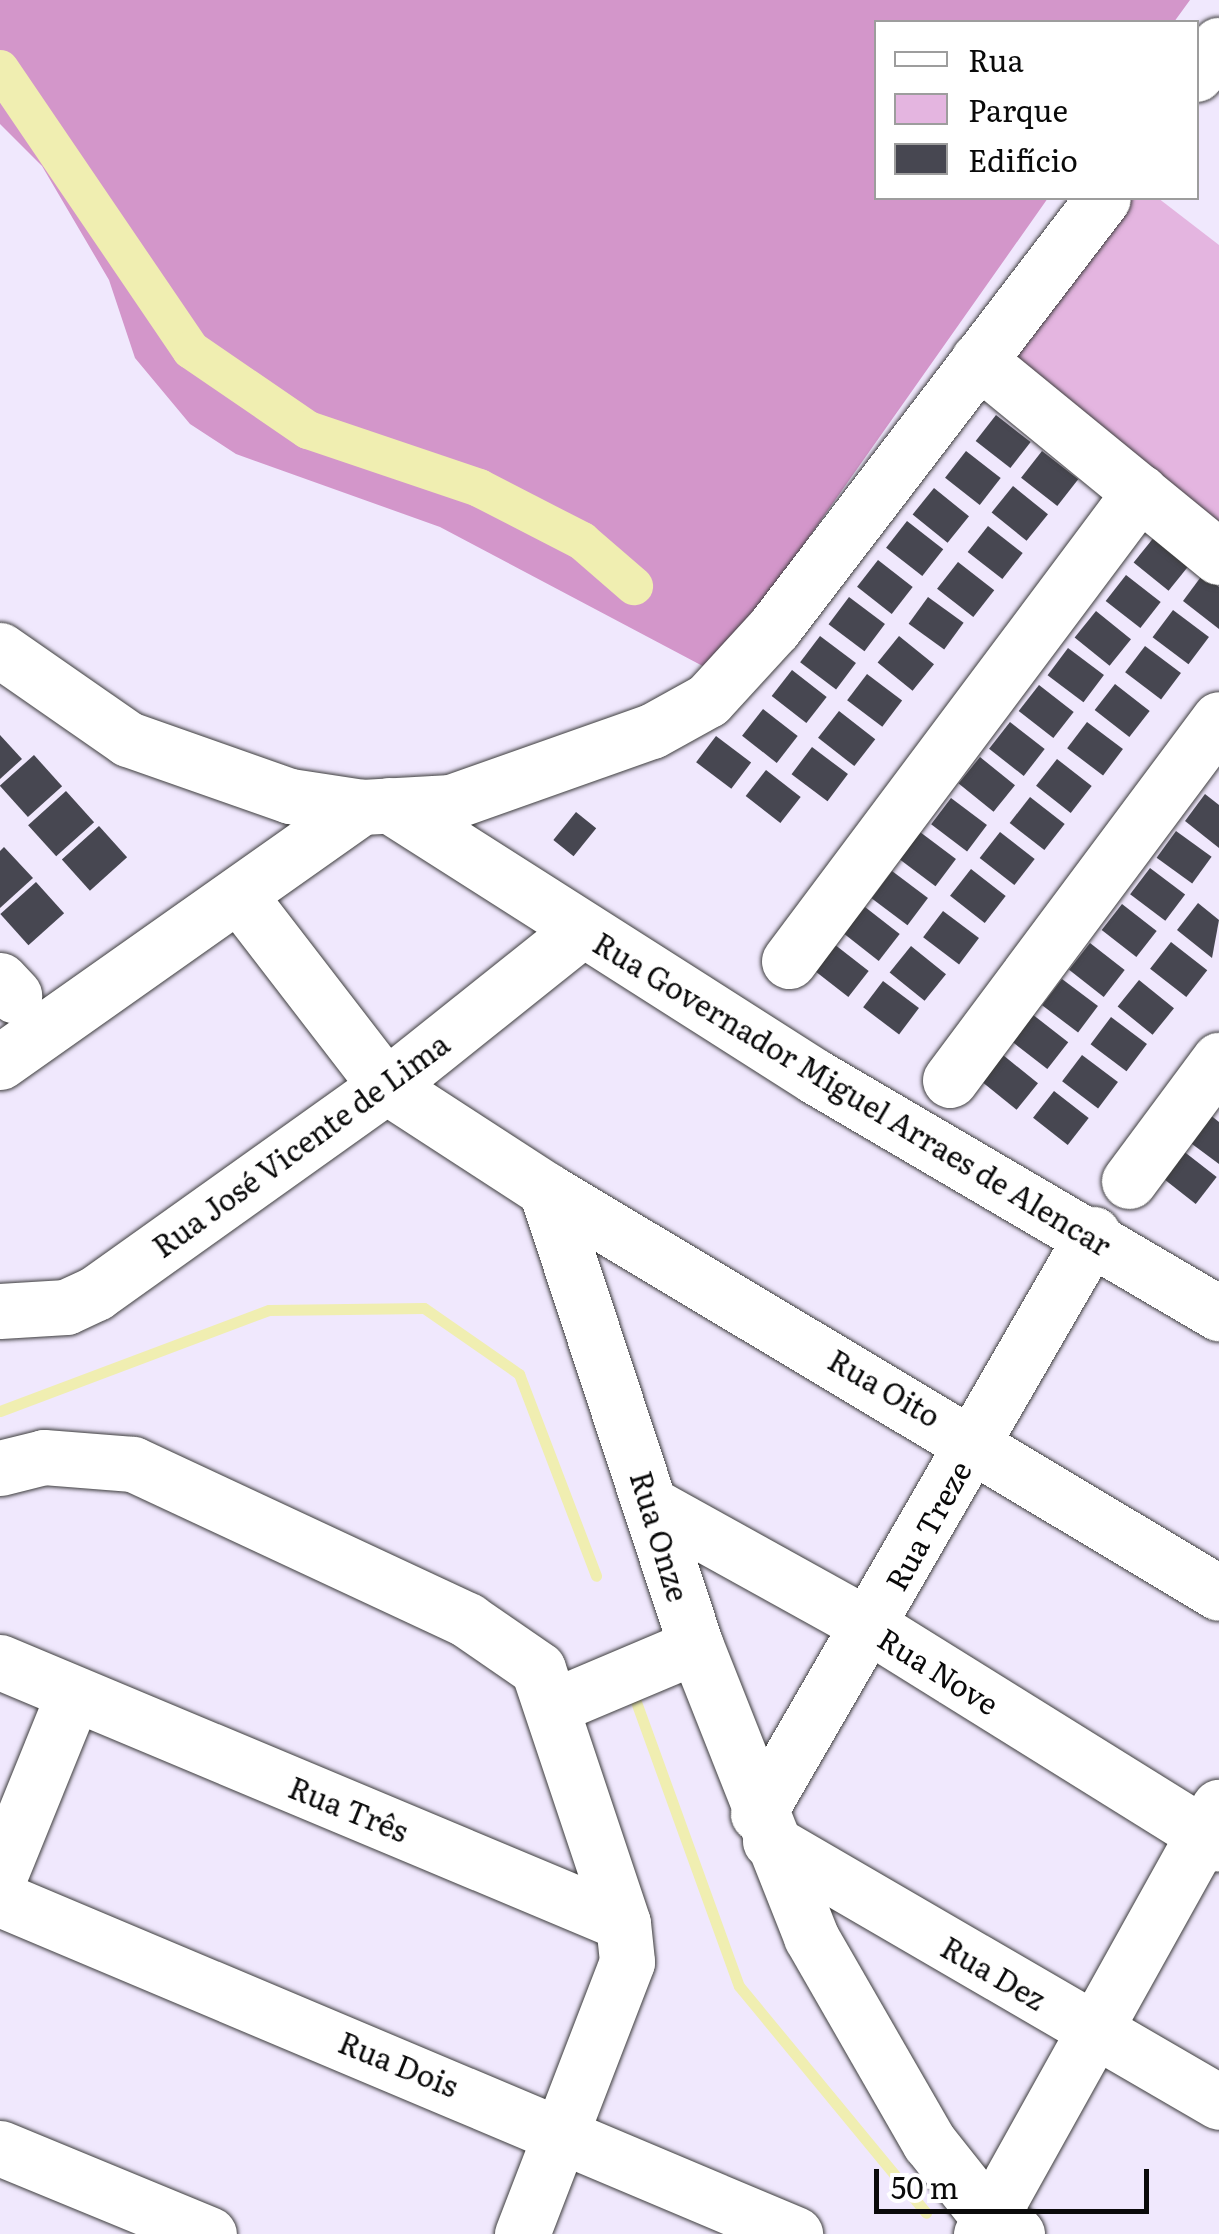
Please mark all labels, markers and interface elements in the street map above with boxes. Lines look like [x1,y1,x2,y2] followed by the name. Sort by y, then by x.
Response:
[874,20,1199,200] legend
[968,37,1024,81] text: Rua
[968,87,1068,131] text: Parque
[968,137,1078,181] text: Edifício
[588,924,1118,1262] street label: Rua Governador Miguel Arraes de Alencar
[145,1024,455,1264] street label: Rua José Vicente de Lima
[823,1341,947,1433] street label: Rua Oito
[877,1454,977,1596] street label: Rua Treze
[624,1466,698,1606] street label: Rua Onze
[872,1619,1006,1721] street label: Rua Nove
[284,1768,414,1848] street label: Rua Três
[935,1928,1053,2016] street label: Rua Dez
[334,2023,464,2103] street label: Rua Dois
[879,2149,1154,2211] scale bar
[891,2164,959,2208] text: 50 m

